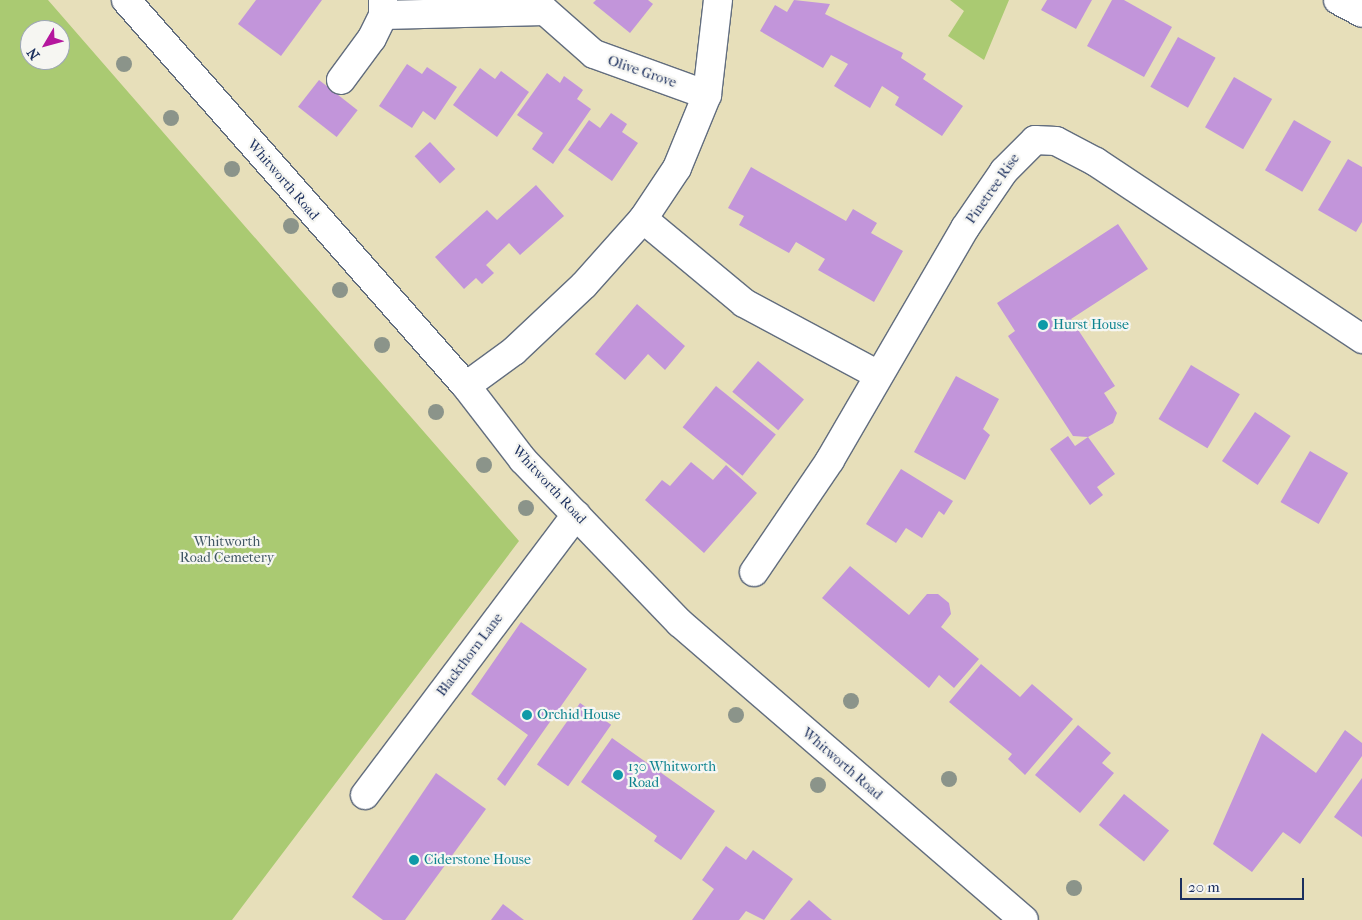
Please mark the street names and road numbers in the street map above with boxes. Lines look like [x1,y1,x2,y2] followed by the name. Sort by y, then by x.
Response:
[605,52,679,92] street label: Olive Grove
[244,136,322,224] street label: Whitworth Road
[963,151,1023,227] street label: Pinetree Rise
[508,442,590,528] street label: Whitworth Road
[433,610,507,700] street label: Blackthorn Lane
[798,725,886,803] street label: Whitworth Road

